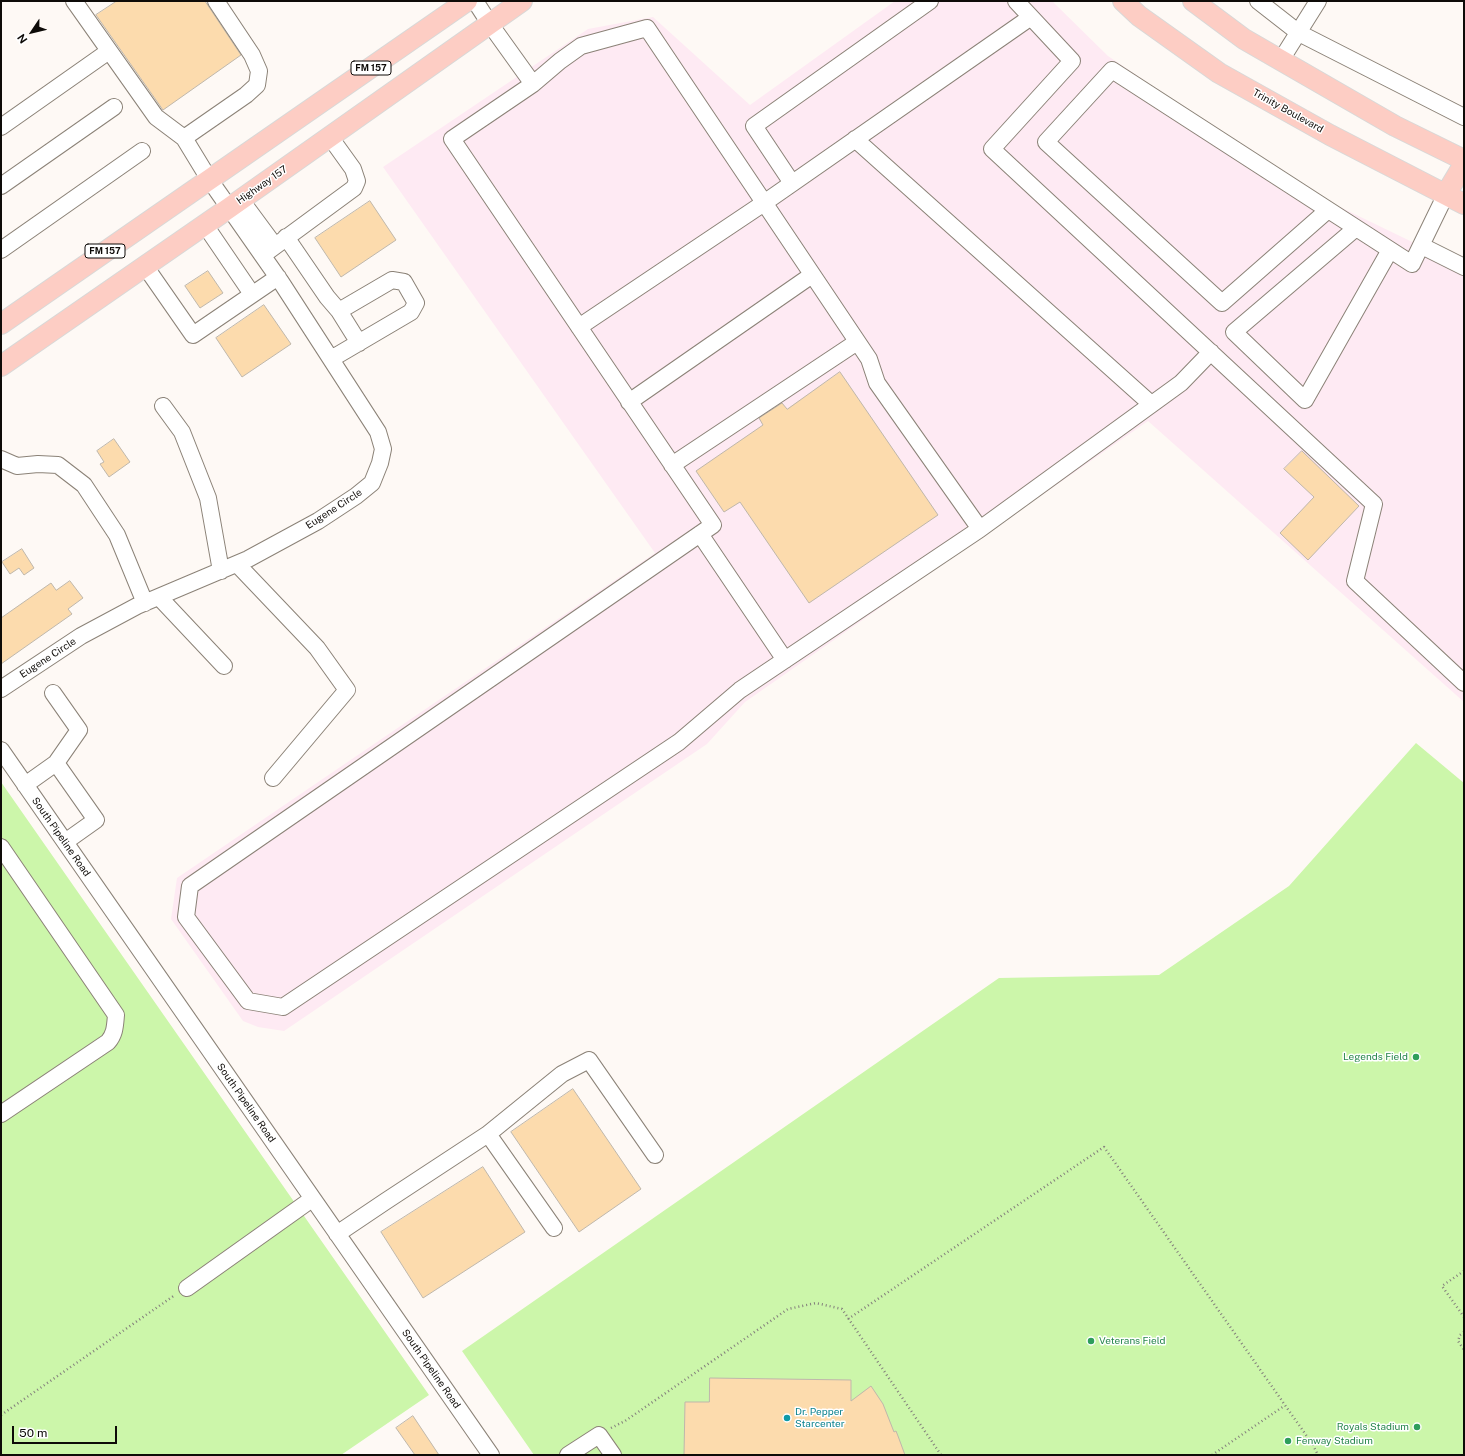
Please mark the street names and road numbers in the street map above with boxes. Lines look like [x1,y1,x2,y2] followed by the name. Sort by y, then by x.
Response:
[351,61,391,75] road number: FM 157
[1251,87,1325,135] street label: Trinity Boulevard
[234,163,290,207] street label: Highway 157
[85,244,125,258] road number: FM 157
[304,486,364,532] street label: Eugene Circle
[18,635,78,681] street label: Eugene Circle
[29,795,93,879] street label: South Pipeline Road
[214,1061,278,1145] street label: South Pipeline Road
[399,1327,463,1411] street label: South Pipeline Road

